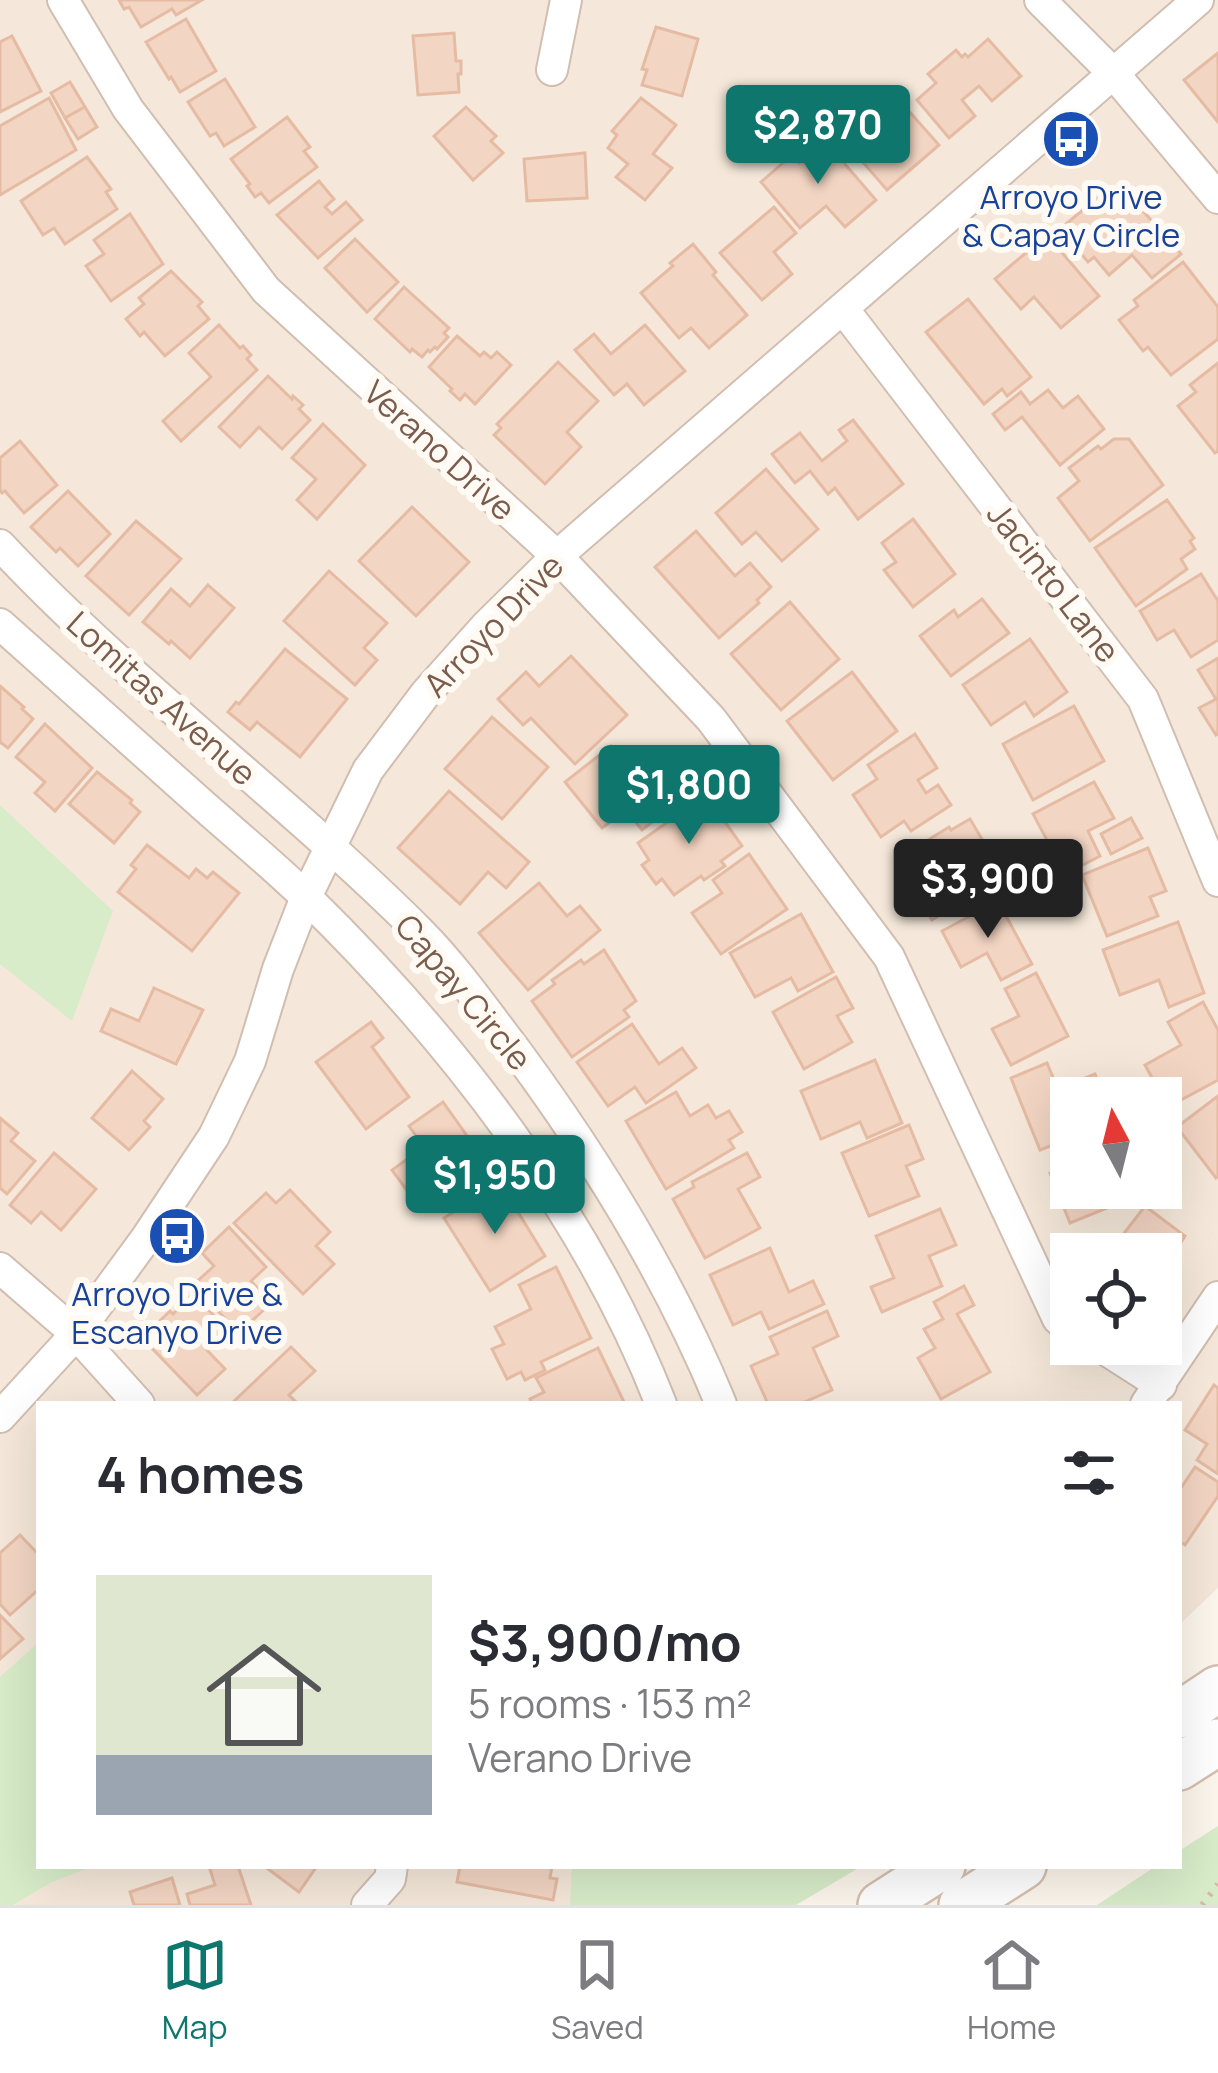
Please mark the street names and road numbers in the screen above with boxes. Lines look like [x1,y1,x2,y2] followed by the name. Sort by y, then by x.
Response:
[355,370,525,530] street label: Verano Drive
[977,493,1131,671] street label: Jacinto Lane
[413,543,573,707] street label: Arroyo Drive
[58,601,266,795] street label: Lomitas Avenue
[386,905,542,1079] street label: Capay Circle

